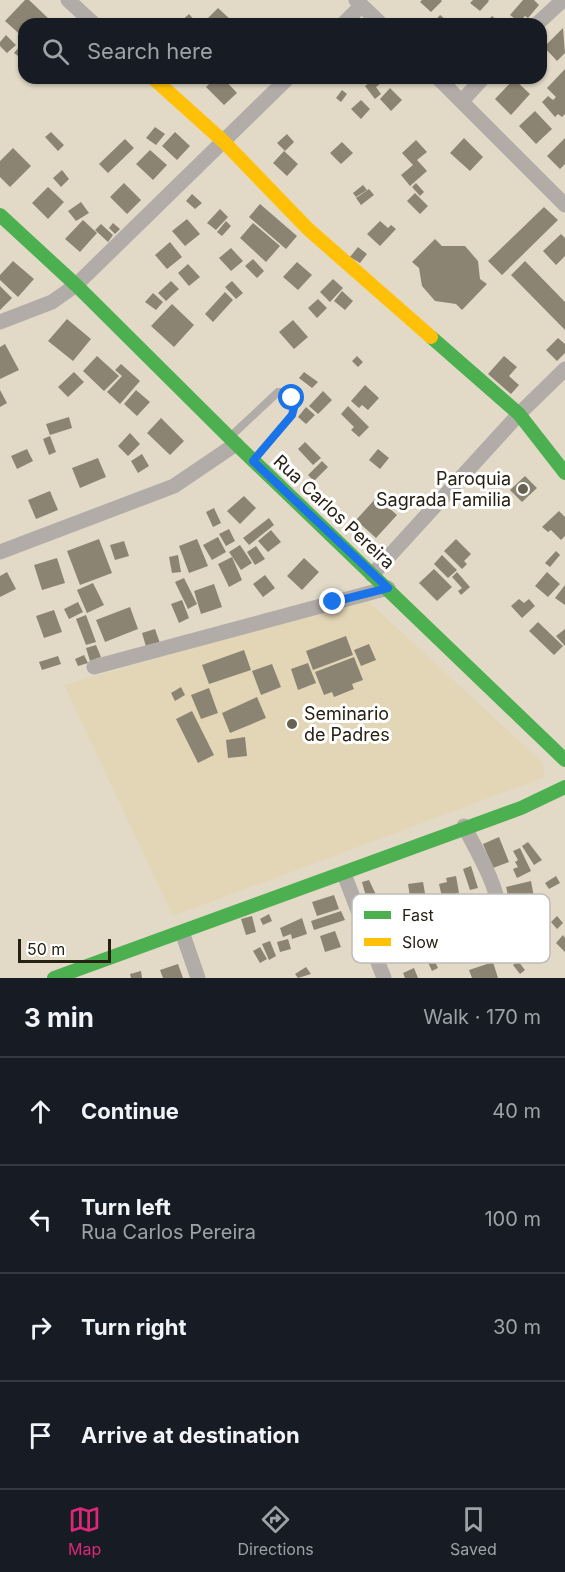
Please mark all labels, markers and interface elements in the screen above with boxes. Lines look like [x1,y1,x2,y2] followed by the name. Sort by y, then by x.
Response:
[18,18,547,84] search box
[39,35,72,68] icon: search
[87,38,213,64] text: Search here
[278,384,304,410] route start
[270,450,399,573] street label: Rua Carlos Pereira
[376,468,511,510] place label: Paroquia Sagrada Familia
[516,482,530,496] marker: Paroquia Sagrada Familia
[319,588,345,614] route end
[304,703,390,745] place label: Seminario de Padres
[285,717,299,731] marker: Seminario de Padres
[352,894,550,963] legend
[402,905,434,925] text: Fast
[402,932,439,952] text: Slow
[18,936,111,964] scale bar
[27,939,65,959] text: 50 m
[24,1002,94,1033] text: 3 min
[423,1005,541,1029] text: Walk · 170 m
[24,1095,57,1128] icon: ahead
[81,1098,179,1124] text: Continue
[492,1099,541,1123] text: 40 m
[81,1194,171,1220] text: Turn left
[24,1203,57,1236] icon: left
[484,1207,541,1231] text: 100 m
[81,1220,256,1244] text: Rua Carlos Pereira
[24,1311,57,1344] icon: right
[81,1314,187,1340] text: Turn right
[493,1315,541,1339] text: 30 m
[24,1419,57,1452] icon: arrive
[81,1422,300,1448] text: Arrive at destination
[68,1503,101,1559] tab: Map
[238,1503,314,1559] tab: Directions
[450,1503,497,1559] tab: Saved

